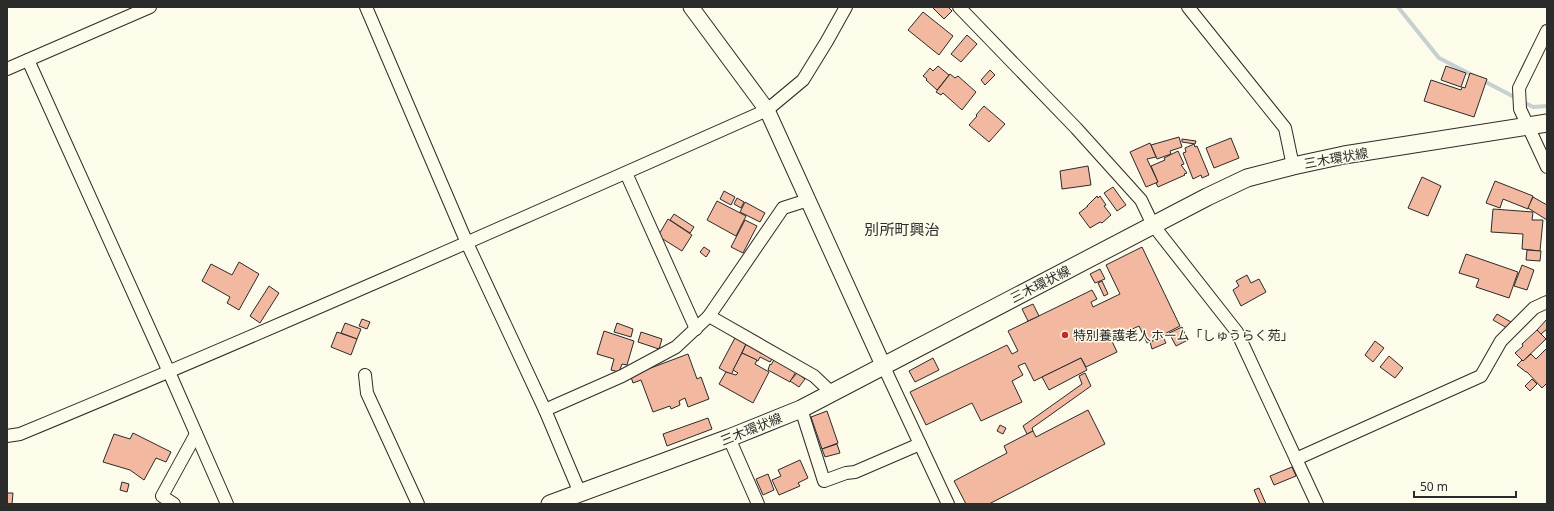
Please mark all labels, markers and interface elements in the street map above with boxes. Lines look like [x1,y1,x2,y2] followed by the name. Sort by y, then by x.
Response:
[1302,143,1370,173] street label: 三木環状線
[864,219,940,239] district label: 別所町興治
[1007,261,1073,307] street label: 三木環状線
[1073,326,1294,344] place label: 特別養護老人ホーム「しゅうらく苑」
[1060,330,1070,340] marker: 特別養護老人ホーム「しゅうらく苑」
[717,408,785,450] street label: 三木環状線
[1414,473,1516,499] scale bar
[1420,478,1448,495] text: 50 m

